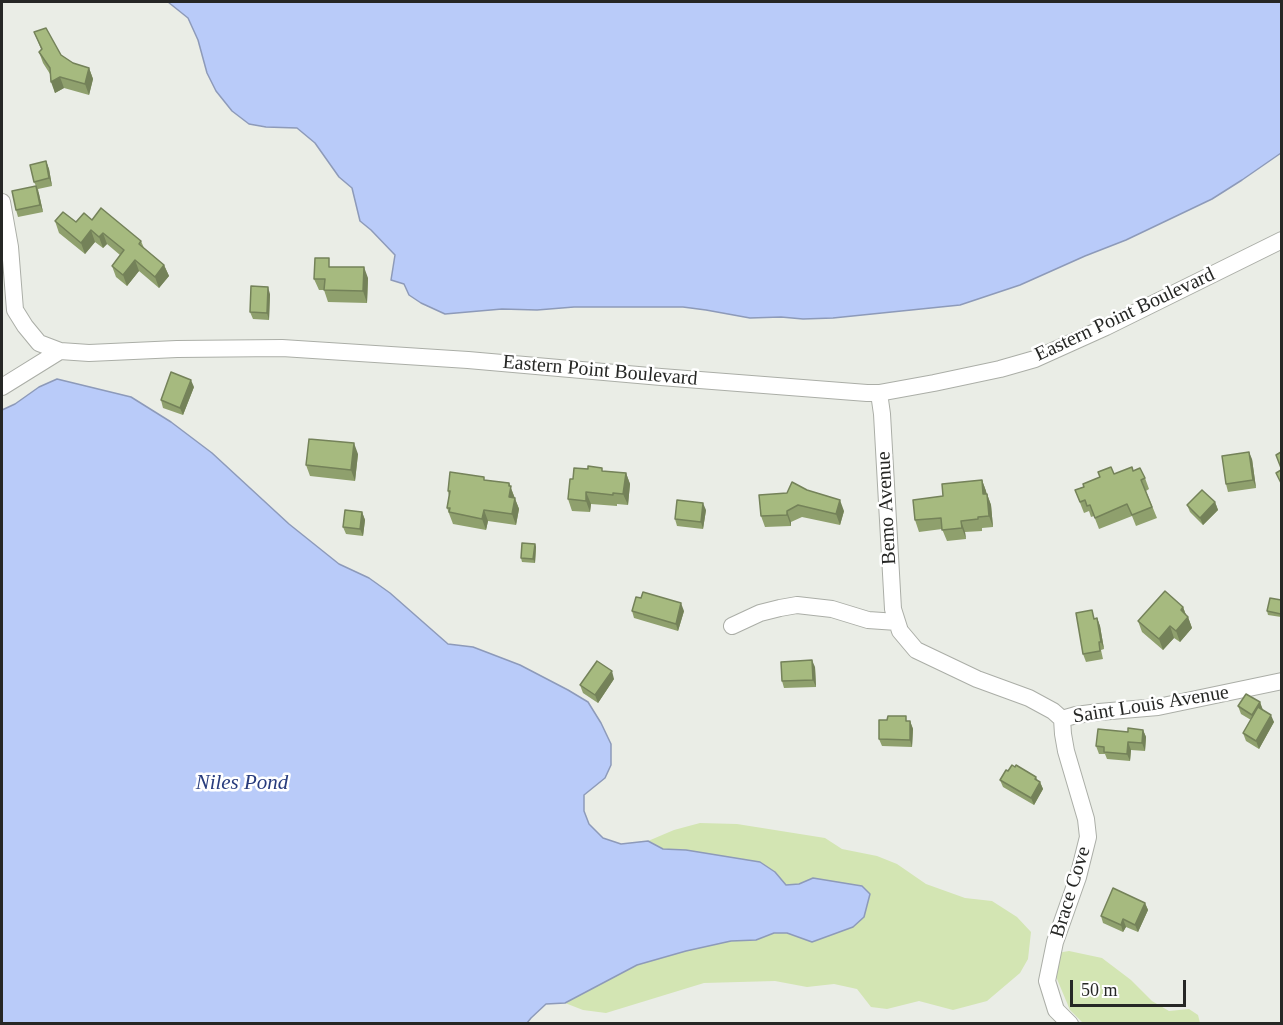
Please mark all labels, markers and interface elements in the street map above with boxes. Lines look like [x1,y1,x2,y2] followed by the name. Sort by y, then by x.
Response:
[1031,263,1219,367] street label: Eastern Point Boulevard
[502,351,698,391] street label: Eastern Point Boulevard
[872,451,902,565] street label: Bemo Avenue
[1071,681,1231,729] street label: Saint Louis Avenue
[196,770,288,796] water label: Niles Pond
[1046,844,1096,940] street label: Brace Cove
[1073,968,1188,1006] scale bar
[1081,980,1118,1000] text: 50 m

